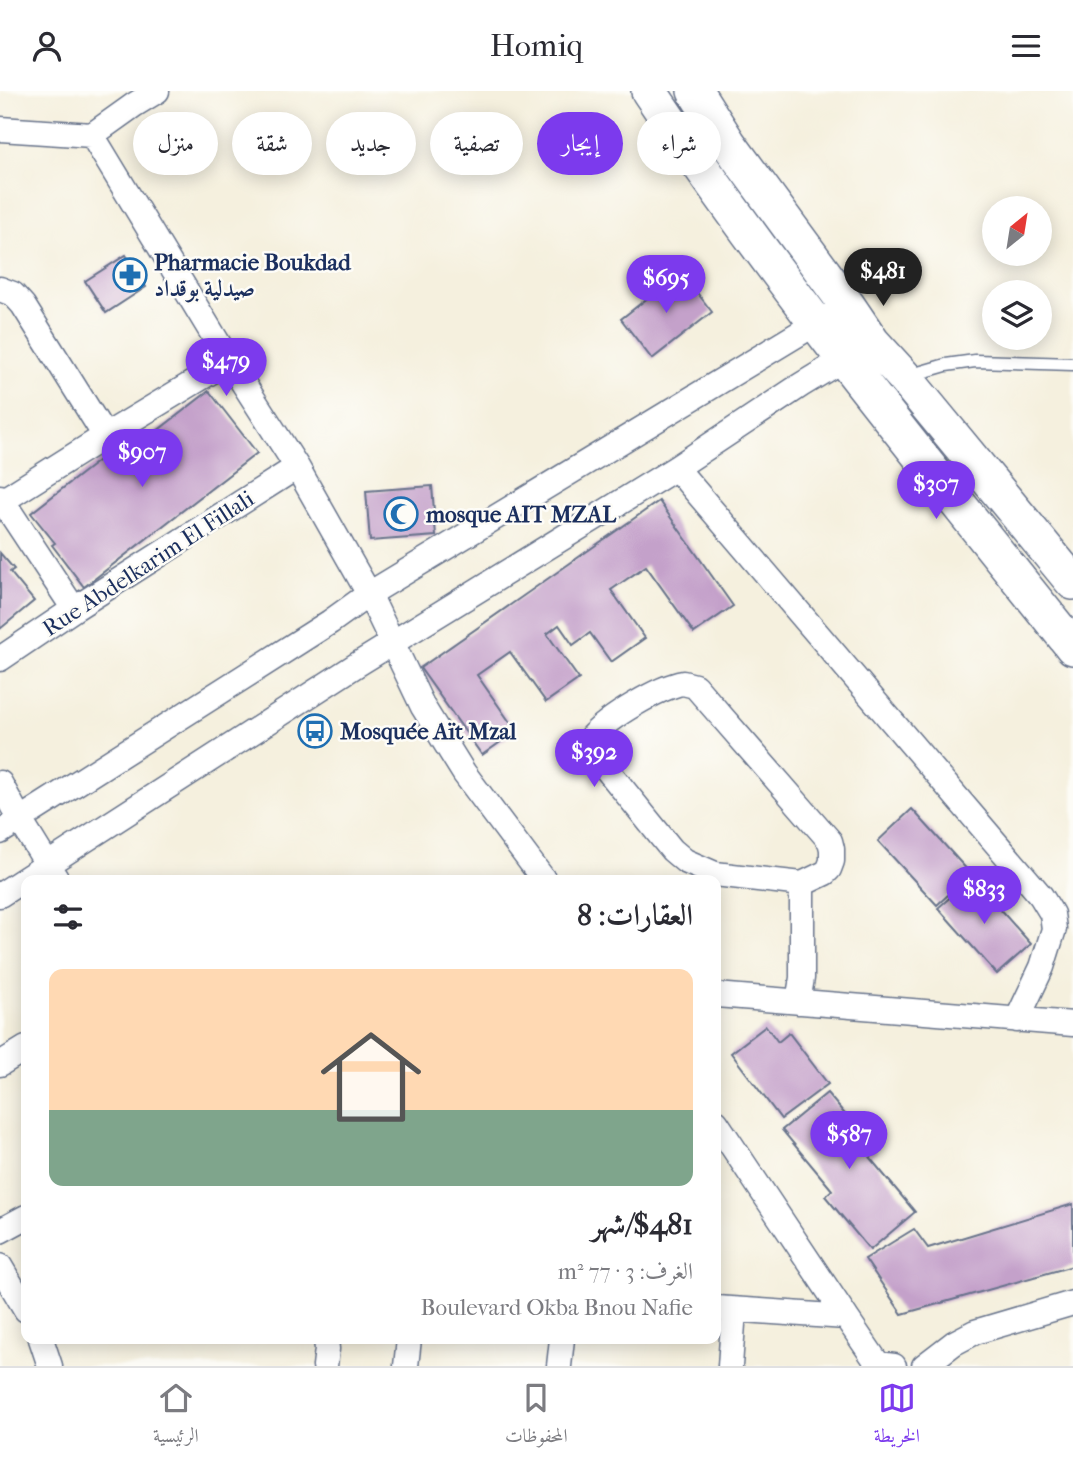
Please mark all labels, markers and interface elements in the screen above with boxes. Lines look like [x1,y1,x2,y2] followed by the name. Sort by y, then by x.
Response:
[28,27,66,65] icon: person
[490,27,583,64] text: Homiq
[1007,27,1045,65] icon: menu
[133,112,218,175] chip: منزل
[232,112,312,175] chip: شقة
[326,112,416,175] chip: جديد
[430,112,523,175] chip: تصفية
[537,112,623,175] chip: إيجار
[637,112,721,175] chip: شراء
[982,196,1052,266] north arrow
[982,196,1052,350] map controls
[154,249,352,303] place label: Pharmacie Boukdad صيدلية بوقداد
[842,249,924,308] pin: $481
[625,255,707,315] pin: $695
[111,256,149,294] pharmacy icon: Pharmacie Boukdad صيدلية بوقداد
[860,257,906,284] text: $481
[642,264,690,291] text: $695
[982,280,1052,350] button: layers
[185,338,267,398] pin: $479
[202,347,250,374] text: $479
[101,429,183,489] pin: $907
[118,438,166,465] text: $907
[895,461,977,521] pin: $307
[913,470,959,497] text: $307
[37,485,259,642] street label: Rue Abdelkarim El Fillali
[382,495,420,533] mosque icon: mosque AIT MZAL
[425,501,617,528] place label: mosque AIT MZAL
[296,712,334,750] bus stop icon: Mosquée Aït Mzal
[340,718,517,745] place label: Mosquée Aït Mzal
[553,729,635,789] pin: $392
[571,738,617,765] text: $392
[943,867,1025,926] pin: $833
[962,875,1006,902] text: $833
[49,898,87,936] icon: filters
[577,898,693,933] text: العقارات: 8
[308,1014,434,1140] icon: home
[808,1111,890,1171] pin: $587
[826,1120,872,1147] text: $587
[591,1207,693,1242] text: $481/شهر
[558,1258,693,1285] text: الغرف: 3 · 77 m²
[421,1294,693,1321] text: Boulevard Okba Bnou Nafie
[153,1379,199,1454] tab: الرئيسية
[505,1379,568,1454] tab: المحفوظات
[874,1379,920,1454] tab: الخريطة

